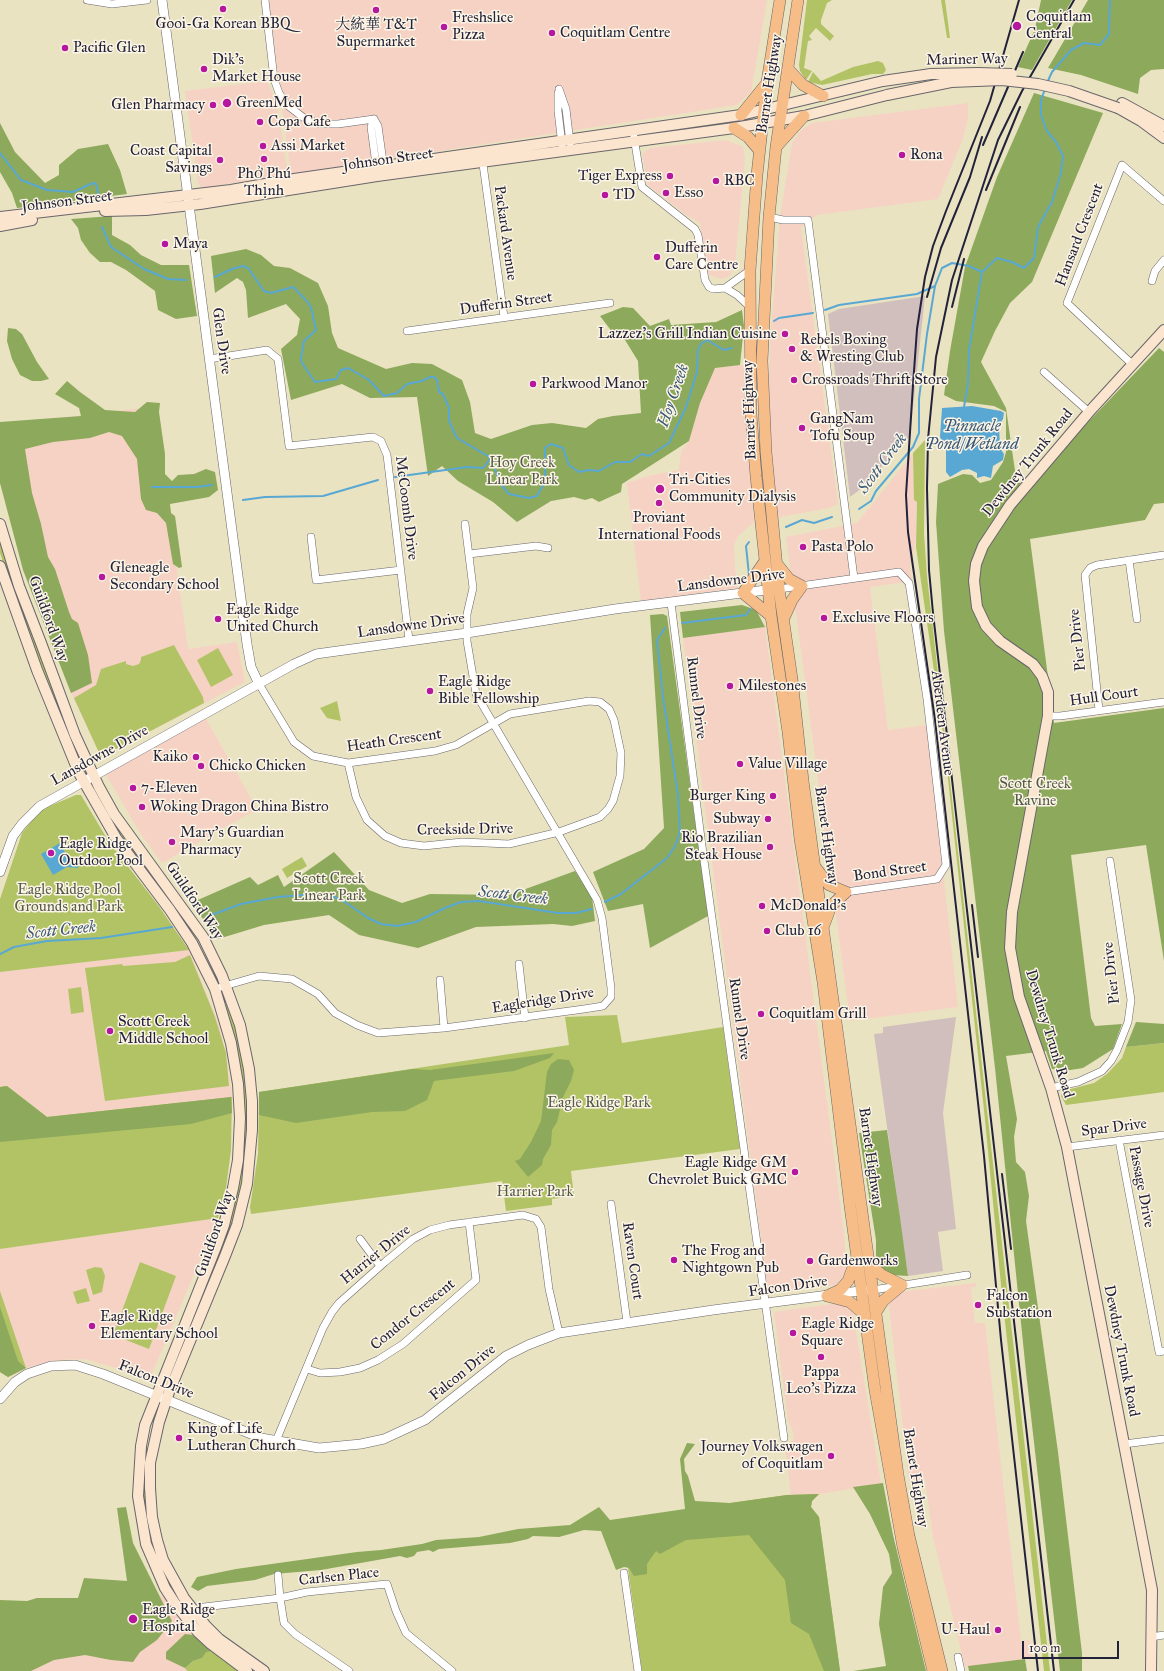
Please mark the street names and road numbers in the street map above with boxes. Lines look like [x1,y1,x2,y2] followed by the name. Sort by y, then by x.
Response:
[753,33,787,135] street label: Barnet Highway
[926,50,1008,70] street label: Mariner Way
[341,145,435,175] street label: Johnson Street
[1052,181,1108,289] street label: Hansard Crescent
[489,184,521,282] street label: Packard Avenue
[20,187,114,217] street label: Johnson Street
[459,289,553,319] street label: Dufferin Street
[207,306,235,376] street label: Glen Drive
[739,360,761,460] street label: Barnet Highway
[979,405,1077,521] street label: Dewdney Trunk Road
[391,455,421,561] street label: McCoomb Drive
[676,565,786,597] street label: Lansdowne Drive
[24,574,72,664] street label: Guildford Way
[1066,608,1090,672] street label: Pier Drive
[356,610,466,642] street label: Lansdowne Drive
[682,656,710,740] street label: Runnel Drive
[927,670,957,776] street label: Aberdeen Avenue
[1069,683,1139,711] street label: Hull Court
[48,722,152,790] street label: Lansdowne Drive
[345,725,443,757] street label: Heath Crescent
[810,785,842,887] street label: Barnet Highway
[417,820,513,840] street label: Creekside Drive
[852,858,928,886] street label: Bond Street
[161,859,227,943] street label: Guildford Way
[1100,941,1124,1005] street label: Pier Drive
[1021,967,1077,1101] street label: Dewdney Trunk Road
[724,977,754,1061] street label: Runnel Drive
[491,984,595,1018] street label: Eagleridge Drive
[854,1106,886,1208] street label: Barnet Highway
[1080,1115,1148,1141] street label: Spar Drive
[1124,1145,1158,1229] street label: Passage Drive
[192,1188,238,1280] street label: Guildford Way
[338,1221,414,1289] street label: Harrier Drive
[618,1221,646,1301] street label: Raven Court
[747,1273,829,1301] street label: Falcon Drive
[367,1275,459,1355] street label: Condor Crescent
[1099,1284,1143,1418] street label: Dewdney Trunk Road
[426,1341,500,1405] street label: Falcon Drive
[116,1357,196,1403] street label: Falcon Drive
[898,1427,932,1529] street label: Barnet Highway
[298,1564,380,1590] street label: Carlsen Place

